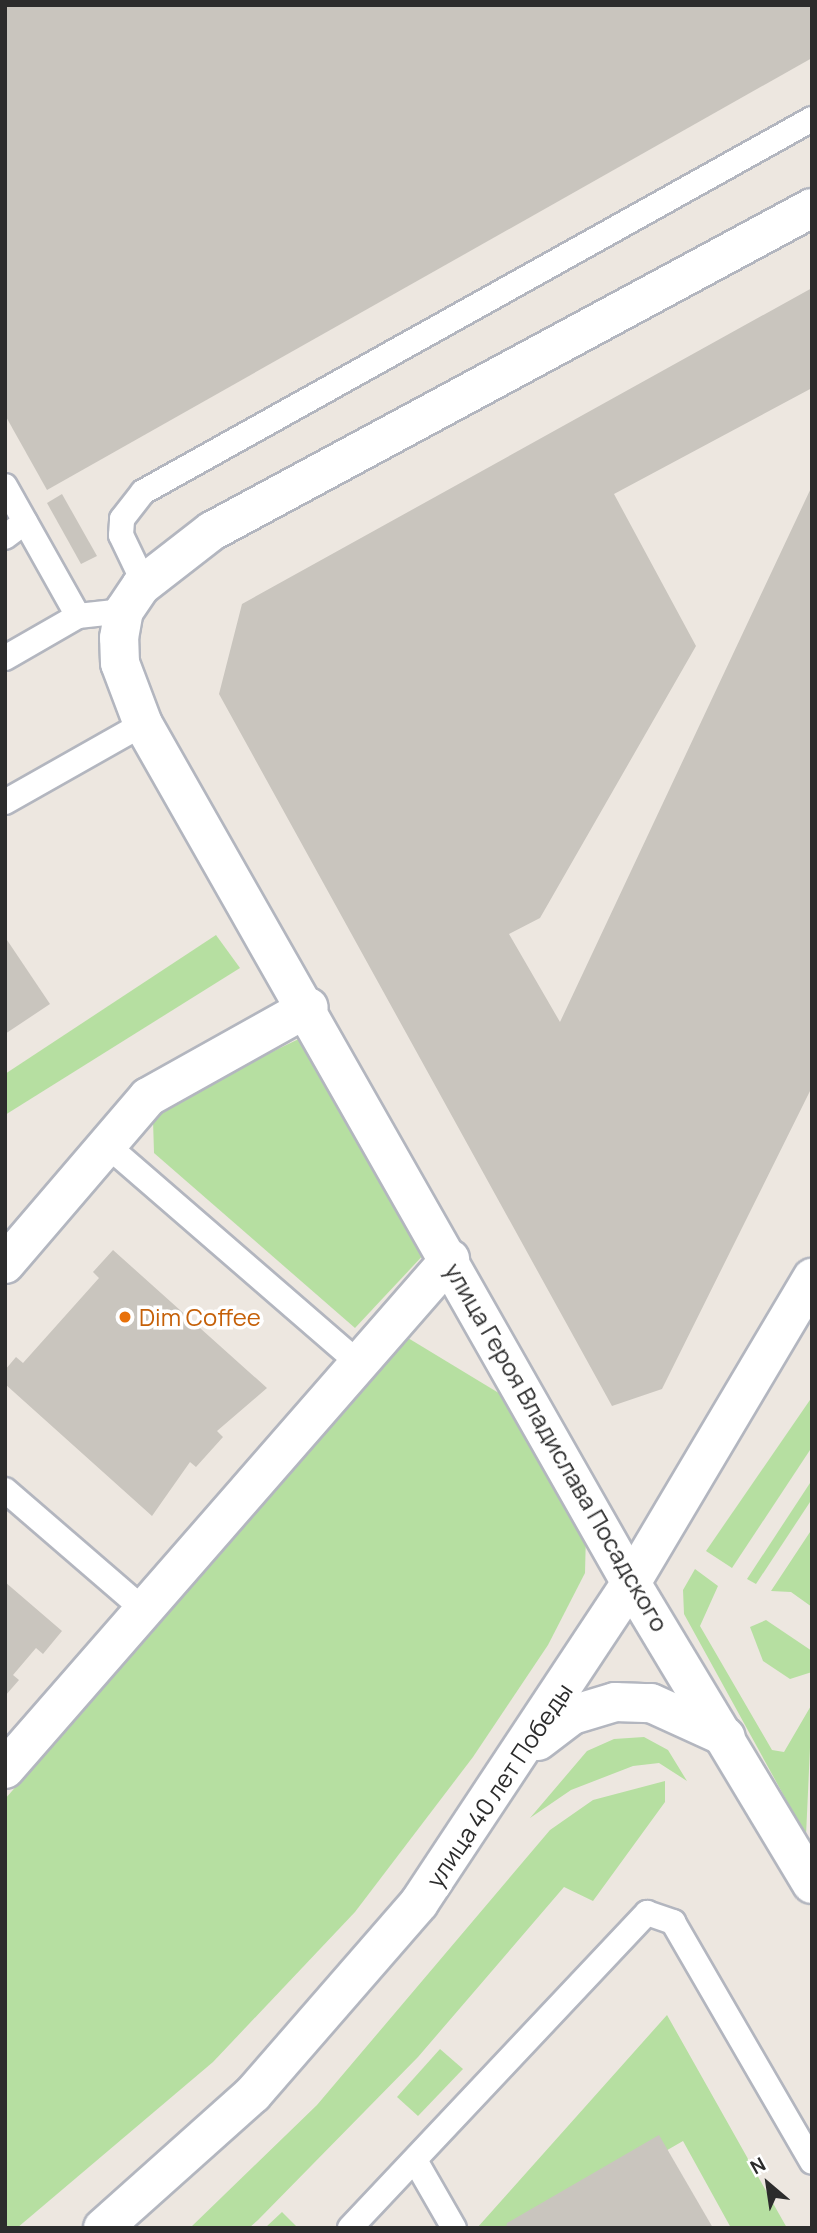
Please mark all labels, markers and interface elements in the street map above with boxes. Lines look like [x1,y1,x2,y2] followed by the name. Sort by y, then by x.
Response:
[439,1257,675,1637] street label: улица Героя Владислава Посадского
[139,1303,261,1331] place label: Dim Coffee
[117,1309,133,1325] marker: Dim Coffee
[420,1677,578,1893] street label: улица 40 лет Победы
[733,2149,803,2219] north arrow
[746,2151,770,2180] text: N

